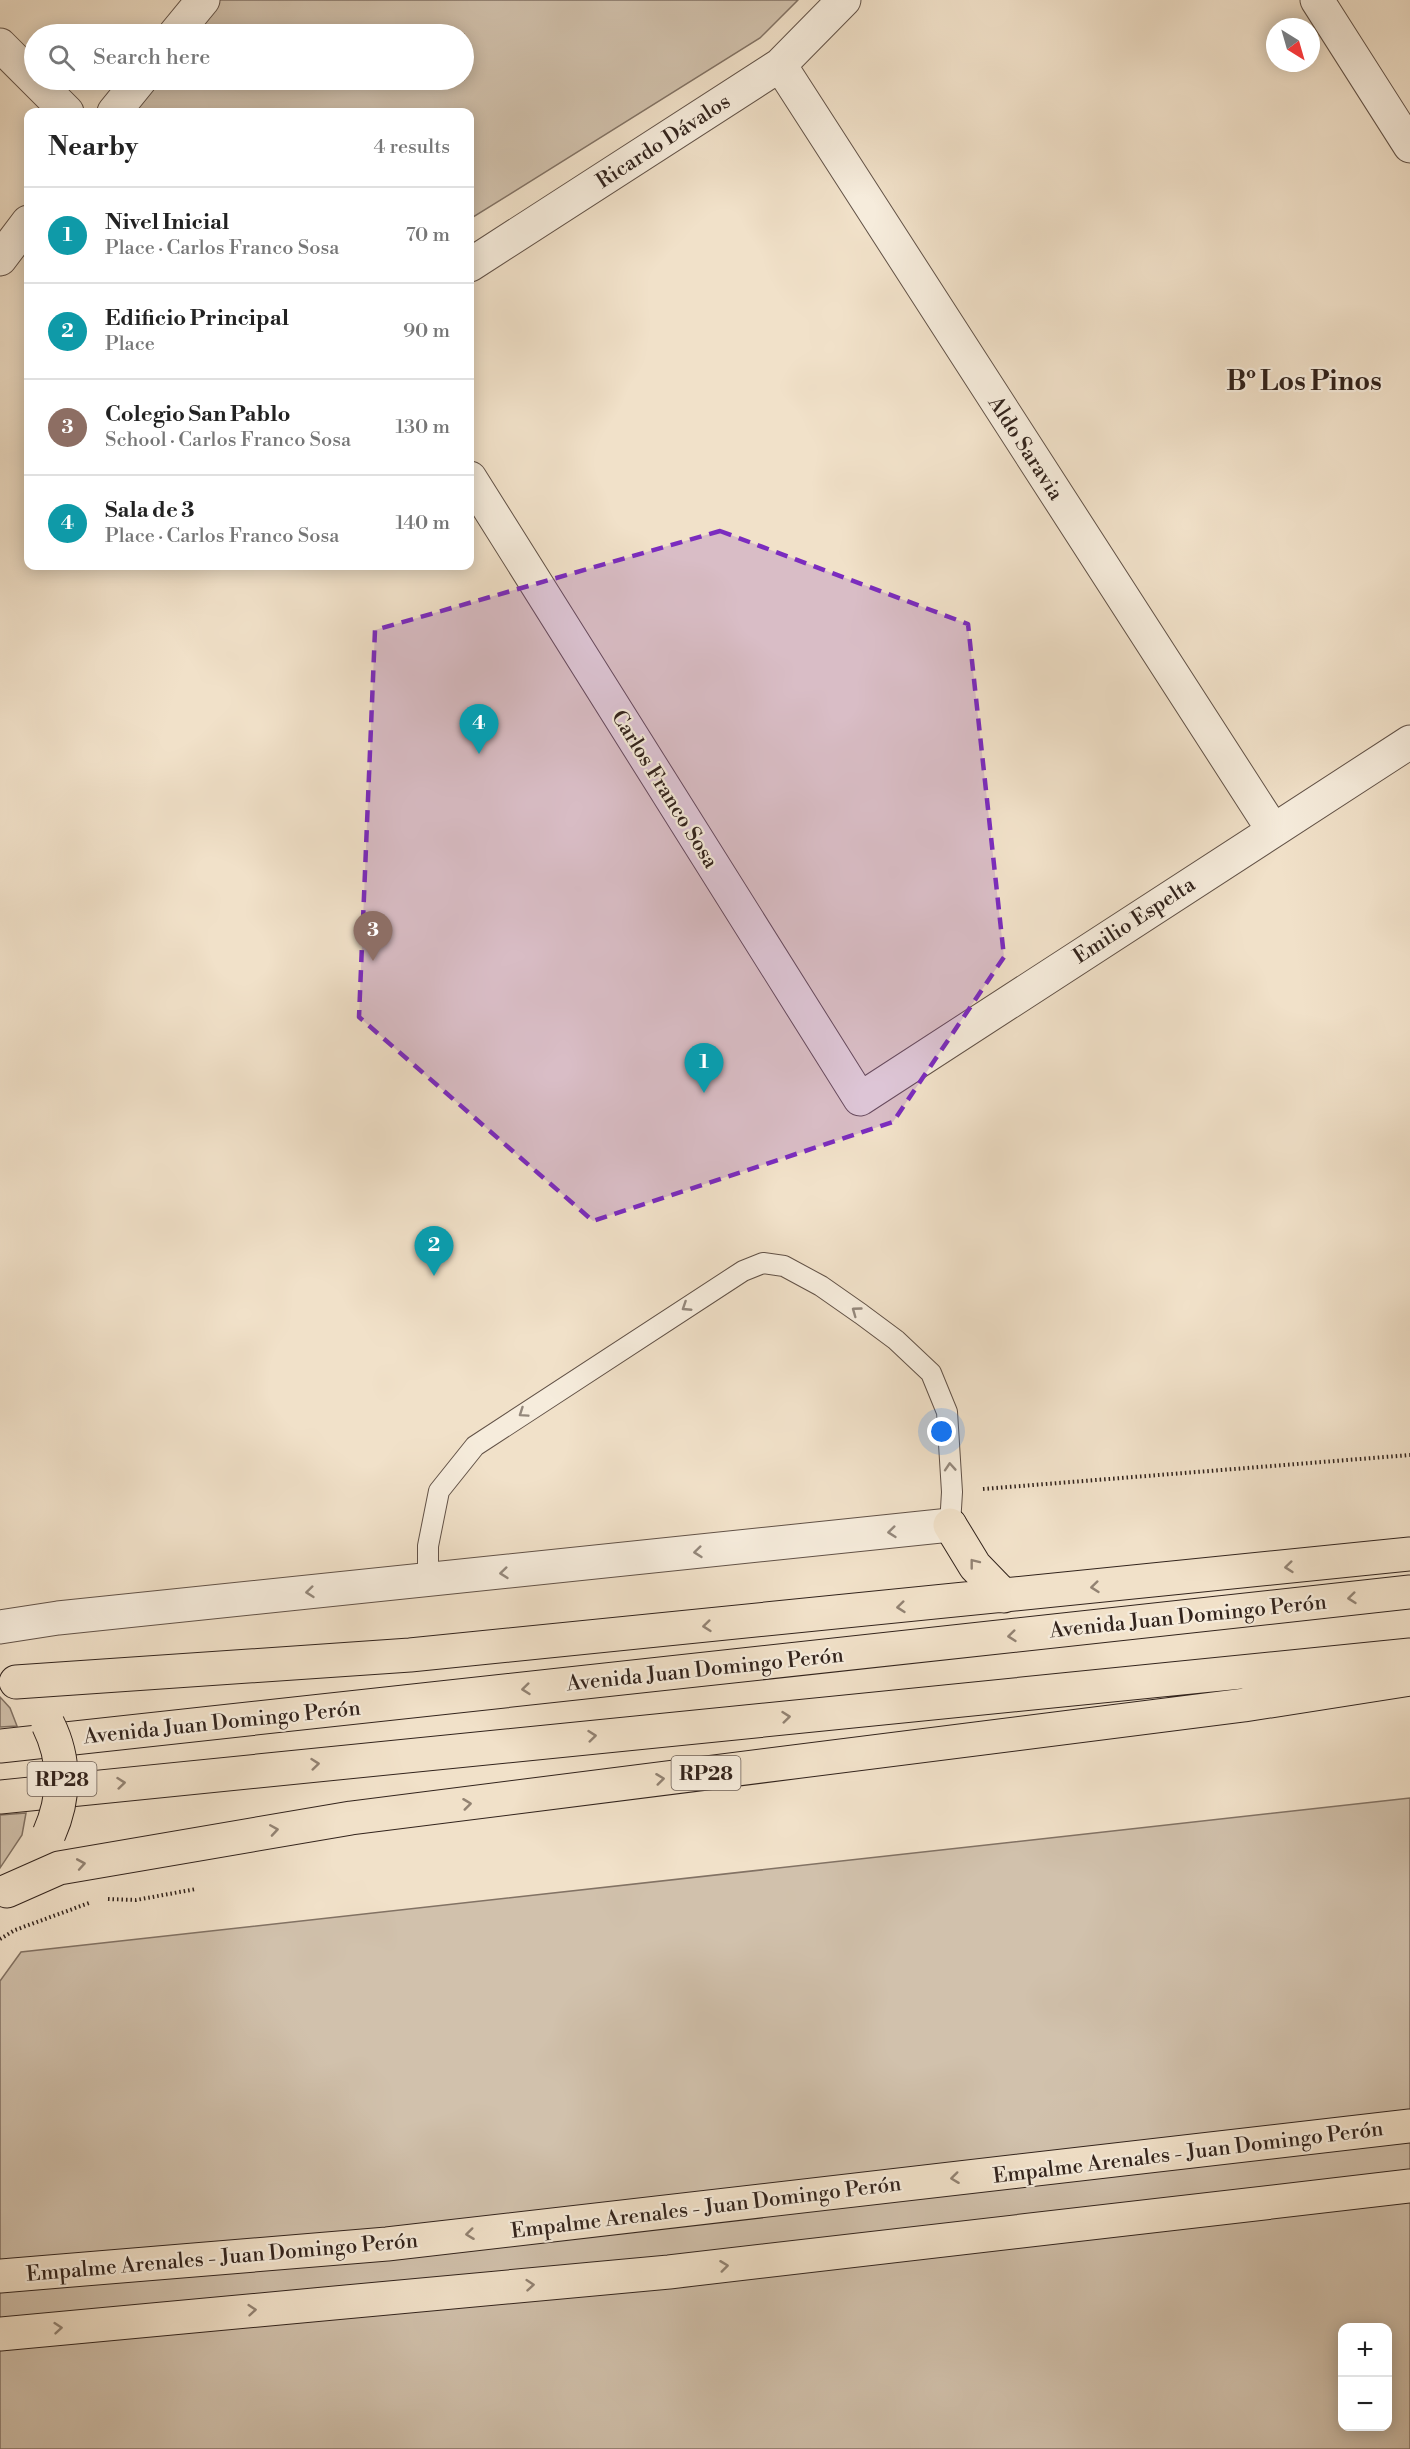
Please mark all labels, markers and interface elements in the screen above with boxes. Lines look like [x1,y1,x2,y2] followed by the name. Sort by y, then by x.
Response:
[1266,18,1320,72] north arrow
[24,24,474,90] search box
[45,41,78,74] icon: search
[93,44,210,71] text: Search here
[592,89,735,195] street label: Ricardo Dávalos
[48,131,138,163] text: Nearby
[373,135,450,160] text: 4 results
[105,209,229,236] text: Nivel Inicial
[63,223,72,248] text: 1
[406,223,450,248] text: 70 m
[105,236,339,261] text: Place · Carlos Franco Sosa
[105,305,289,332] text: Edificio Principal
[61,319,74,344] text: 2
[403,319,450,344] text: 90 m
[105,332,155,357] text: Place
[1226,365,1382,399] district label: Bº Los Pinos
[981,391,1069,506] street label: Aldo Saravia
[105,401,290,428] text: Colegio San Pablo
[61,415,74,440] text: 3
[395,415,450,440] text: 130 m
[105,428,351,453] text: School · Carlos Franco Sosa
[105,497,195,524] text: Sala de 3
[61,511,74,536] text: 4
[395,511,450,536] text: 140 m
[105,524,339,549] text: Place · Carlos Franco Sosa
[460,704,498,754] pin: 4
[605,706,723,874] street label: Carlos Franco Sosa
[1069,872,1201,970] street label: Emilio Espelta
[354,912,392,961] pin: 3
[684,1044,724,1093] pin: 1
[414,1226,454,1276] pin: 2
[682,1300,692,1312] one-way arrow
[851,1307,862,1318] one-way arrow
[518,1406,529,1417] one-way arrow
[927,1417,956,1446] your location
[944,1463,957,1472] one-way arrow
[887,1525,896,1538] one-way arrow
[693,1545,702,1558] one-way arrow
[971,1559,982,1570] one-way arrow
[1285,1560,1294,1572] one-way arrow
[499,1566,509,1579] one-way arrow
[1091,1580,1100,1593] one-way arrow
[305,1586,315,1598] one-way arrow
[1047,1589,1328,1645] street label: Avenida Juan Domingo Perón
[1347,1592,1356,1604] one-way arrow
[897,1600,906,1613] one-way arrow
[703,1619,712,1632] one-way arrow
[1007,1629,1016,1642] one-way arrow
[564,1642,845,1698] street label: Avenida Juan Domingo Perón
[521,1682,530,1695] one-way arrow
[81,1695,362,1751] street label: Avenida Juan Domingo Perón
[782,1711,791,1724] one-way arrow
[588,1730,597,1743] one-way arrow
[672,1756,740,1790] road number: RP28
[310,1758,319,1771] one-way arrow
[28,1762,97,1796] road number: RP28
[656,1773,665,1786] one-way arrow
[116,1777,125,1790] one-way arrow
[462,1798,471,1810] one-way arrow
[269,1825,278,1837] one-way arrow
[77,1858,86,1870] one-way arrow
[991,2116,1385,2190] street label: Empalme Arenales - Juan Domingo Perón
[509,2171,903,2245] street label: Empalme Arenales - Juan Domingo Perón
[951,2172,960,2184] one-way arrow
[465,2227,474,2240] one-way arrow
[25,2228,420,2288] street label: Empalme Arenales - Juan Domingo Perón
[720,2260,729,2272] one-way arrow
[526,2279,535,2292] one-way arrow
[248,2304,257,2317] one-way arrow
[54,2322,63,2335] one-way arrow
[1338,2323,1392,2431] map controls
[1338,2323,1392,2377] button: +
[1338,2377,1392,2431] button: −

